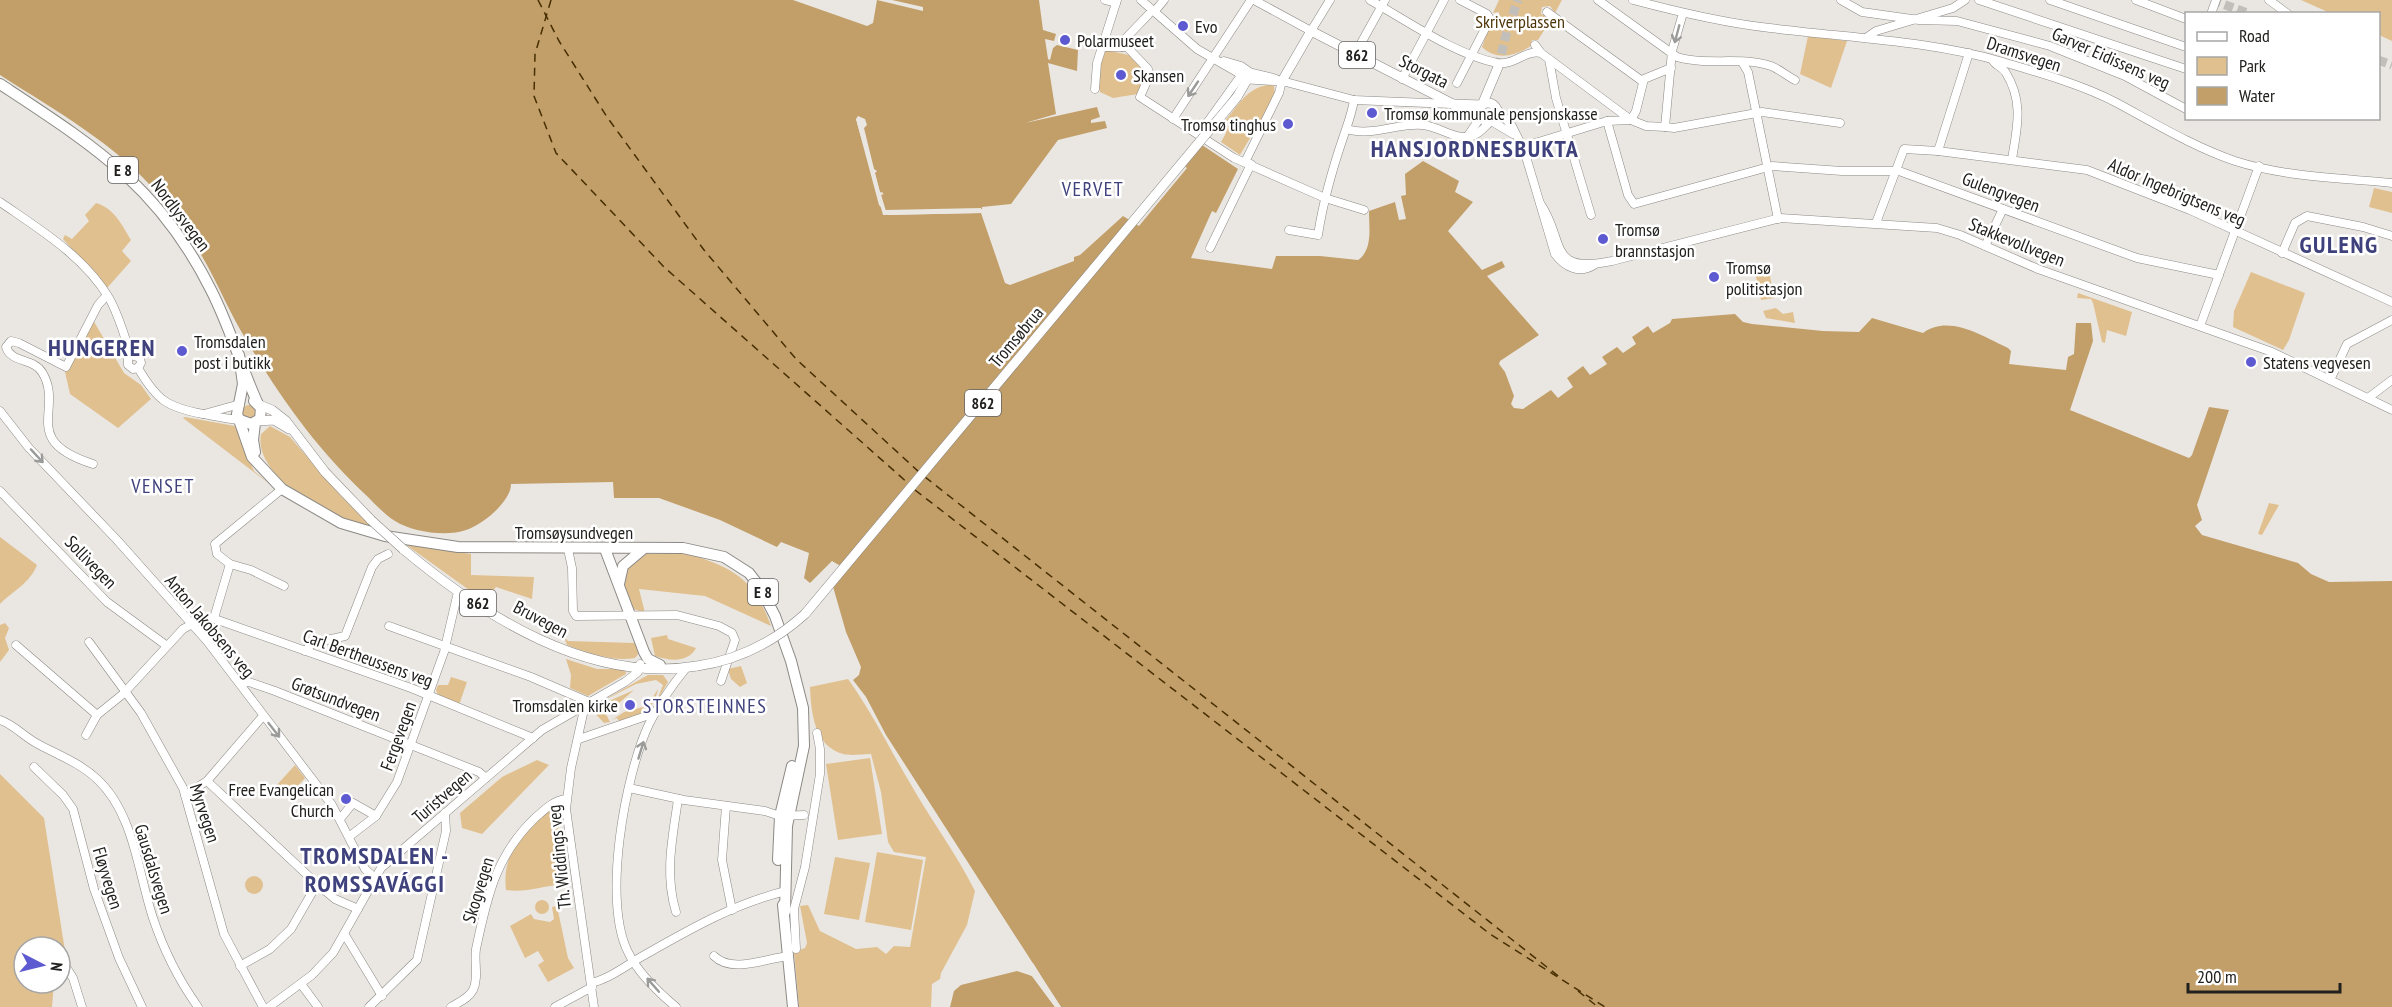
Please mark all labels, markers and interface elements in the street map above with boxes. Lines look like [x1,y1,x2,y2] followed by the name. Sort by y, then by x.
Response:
[1475,10,1565,33] park label: Skriverplassen
[2185,12,2380,120] legend
[1195,15,1218,38] place label: Evo
[1176,19,1190,33] marker: Evo
[2048,22,2174,94] street label: Garver Eidissens veg
[1671,24,1682,43] one-way arrow
[2239,24,2270,47] text: Road
[1077,29,1154,52] place label: Polarmuseet
[1984,31,2064,77] street label: Dramsvegen
[1058,33,1072,47] marker: Polarmuseet
[1339,42,1375,68] road number: 862
[1395,49,1453,93] street label: Storgata
[2239,54,2266,77] text: Park
[1133,64,1184,87] place label: Skansen
[1114,68,1128,82] marker: Skansen
[1187,80,1200,97] one-way arrow
[2239,84,2275,107] text: Water
[1384,102,1598,125] place label: Tromsø kommunale pensjonskasse
[1365,106,1379,120] marker: Tromsø kommunale pensjonskasse
[1181,113,1276,136] place label: Tromsø tinghus
[1281,117,1295,131] marker: Tromsø tinghus
[1371,133,1579,164] district label: HANSJORDNESBUKTA
[2105,153,2249,231] street label: Aldor Ingebrigtsens veg
[108,157,138,183] road number: E 8
[1959,167,2043,217] street label: Gulengvegen
[146,174,216,256] street label: Nordlysvegen
[1061,176,1124,202] district label: VERVET
[1966,212,2068,272] street label: Stakkevollvegen
[1615,218,1695,262] place label: Tromsø brannstasjon
[2300,229,2378,260] district label: GULENG
[1596,232,1610,246] marker: Tromsø brannstasjon
[1726,256,1802,300] place label: Tromsø politistasjon
[1707,270,1721,284] marker: Tromsø politistasjon
[984,302,1048,372] street label: Tromsøbrua
[194,330,271,374] place label: Tromsdalen post i butikk
[48,332,156,363] district label: HUNGEREN
[175,344,189,358] marker: Tromsdalen post i butikk
[2263,351,2371,374] place label: Statens vegvesen
[2244,355,2258,369] marker: Statens vegvesen
[965,390,1001,416] road number: 862
[30,449,44,464] one-way arrow
[130,473,195,499] district label: VENSET
[515,521,633,544] street label: Tromsøysundvegen
[60,531,122,593] street label: Sollivegen
[160,570,260,682] street label: Anton Jakobsens veg
[748,579,778,605] road number: E 8
[460,590,496,616] road number: 862
[510,595,572,643] street label: Bruvegen
[300,624,436,692] street label: Carl Bertheussens veg
[288,671,384,727] street label: Grøtsundvegen
[643,693,767,719] district label: STORSTEINNES
[513,694,618,717] place label: Tromsdalen kirke
[375,698,421,774] street label: Fergevegen
[623,698,637,712] marker: Tromsdalen kirke
[268,722,281,738] one-way arrow
[636,741,647,760] one-way arrow
[407,764,477,828] street label: Turistvegen
[228,778,334,822] place label: Free Evangelican Church
[185,781,225,845] street label: Myrvegen
[339,792,353,806] marker: Free Evangelican Church
[542,804,576,910] street label: Th. Widdings veg
[129,821,179,917] street label: Gausdalsvegen
[300,840,450,899] district label: TROMSDALEN - ROMSSAVÁGGI
[88,844,128,912] street label: Fløyvegen
[457,854,499,926] street label: Skogvegen
[12,935,72,995] north arrow
[2188,956,2340,994] scale bar
[46,961,67,972] text: N
[2197,965,2237,988] text: 200 m
[646,978,660,993] one-way arrow

